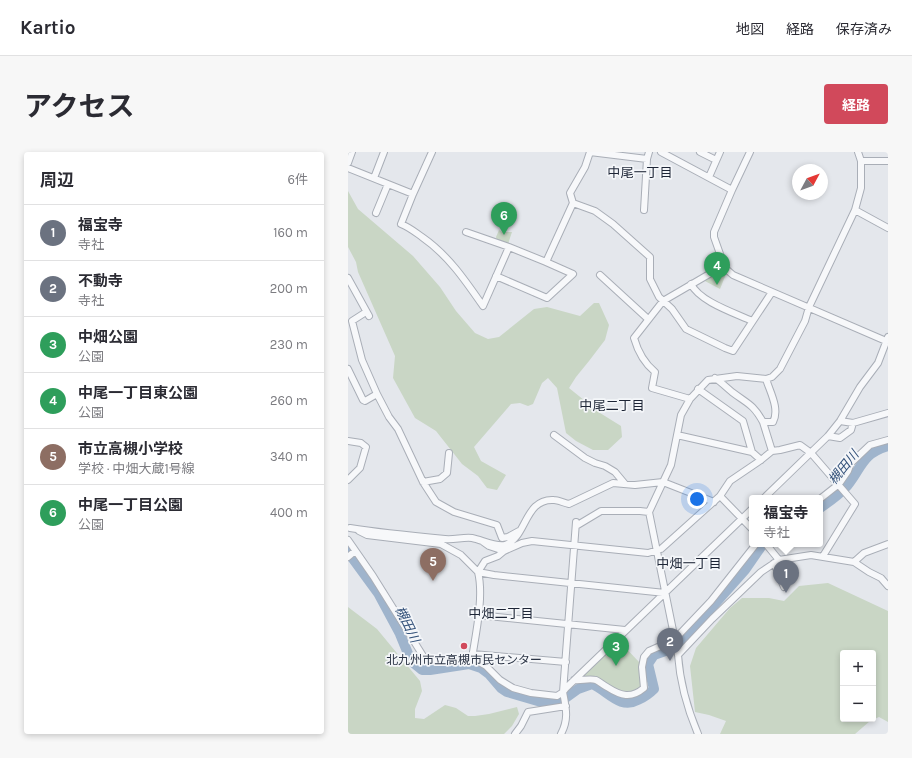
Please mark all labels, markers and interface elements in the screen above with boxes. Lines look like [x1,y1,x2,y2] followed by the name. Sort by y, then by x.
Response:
[20,17,75,39] text: Kartio
[736,21,764,38] text: 地図
[786,21,814,38] text: 経路
[836,21,892,38] text: 保存済み
[824,84,888,124] button: 経路
[24,90,135,123] text: アクセス
[792,164,828,200] north arrow
[607,165,673,180] district label: 中尾一丁目
[40,170,74,190] text: 周辺
[288,172,308,187] text: 6件
[491,202,517,235] pin: 6
[78,216,123,234] text: 福宝寺
[51,225,55,240] text: 1
[273,225,308,240] text: 160 m
[78,237,104,252] text: 寺社
[704,252,730,285] pin: 4
[78,272,123,290] text: 不動寺
[49,281,57,296] text: 2
[270,281,308,296] text: 200 m
[78,293,104,308] text: 寺社
[78,328,138,346] text: 中畑公園
[49,337,57,352] text: 3
[270,337,308,352] text: 230 m
[78,349,104,364] text: 公園
[78,384,198,402] text: 中尾一丁目東公園
[49,393,57,408] text: 4
[270,393,308,408] text: 260 m
[579,398,645,413] district label: 中尾二丁目
[78,405,104,420] text: 公園
[78,440,183,458] text: 市立高槻小学校
[825,446,863,487] water label: 槻田川
[49,449,57,464] text: 5
[270,449,308,464] text: 340 m
[78,461,195,476] text: 学校 · 中畑大蔵1号線
[687,489,707,509] your location
[749,495,823,547] popup
[78,496,183,514] text: 中尾一丁目公園
[763,504,809,522] text: 福宝寺
[49,505,57,520] text: 6
[270,505,308,520] text: 400 m
[78,517,104,532] text: 公園
[763,525,790,540] text: 寺社
[420,548,446,581] pin: 5
[656,556,722,571] district label: 中畑一丁目
[773,560,799,593] pin: 1
[392,603,424,647] water label: 槻田川
[468,606,534,621] district label: 中畑二丁目
[657,628,683,661] pin: 2
[603,633,629,666] pin: 3
[459,641,469,651] marker: 北九州市立高槻市民センター
[840,650,876,722] map controls
[840,650,876,686] button: +
[386,653,542,667] place label: 北九州市立高槻市民センター
[840,686,876,722] button: −

